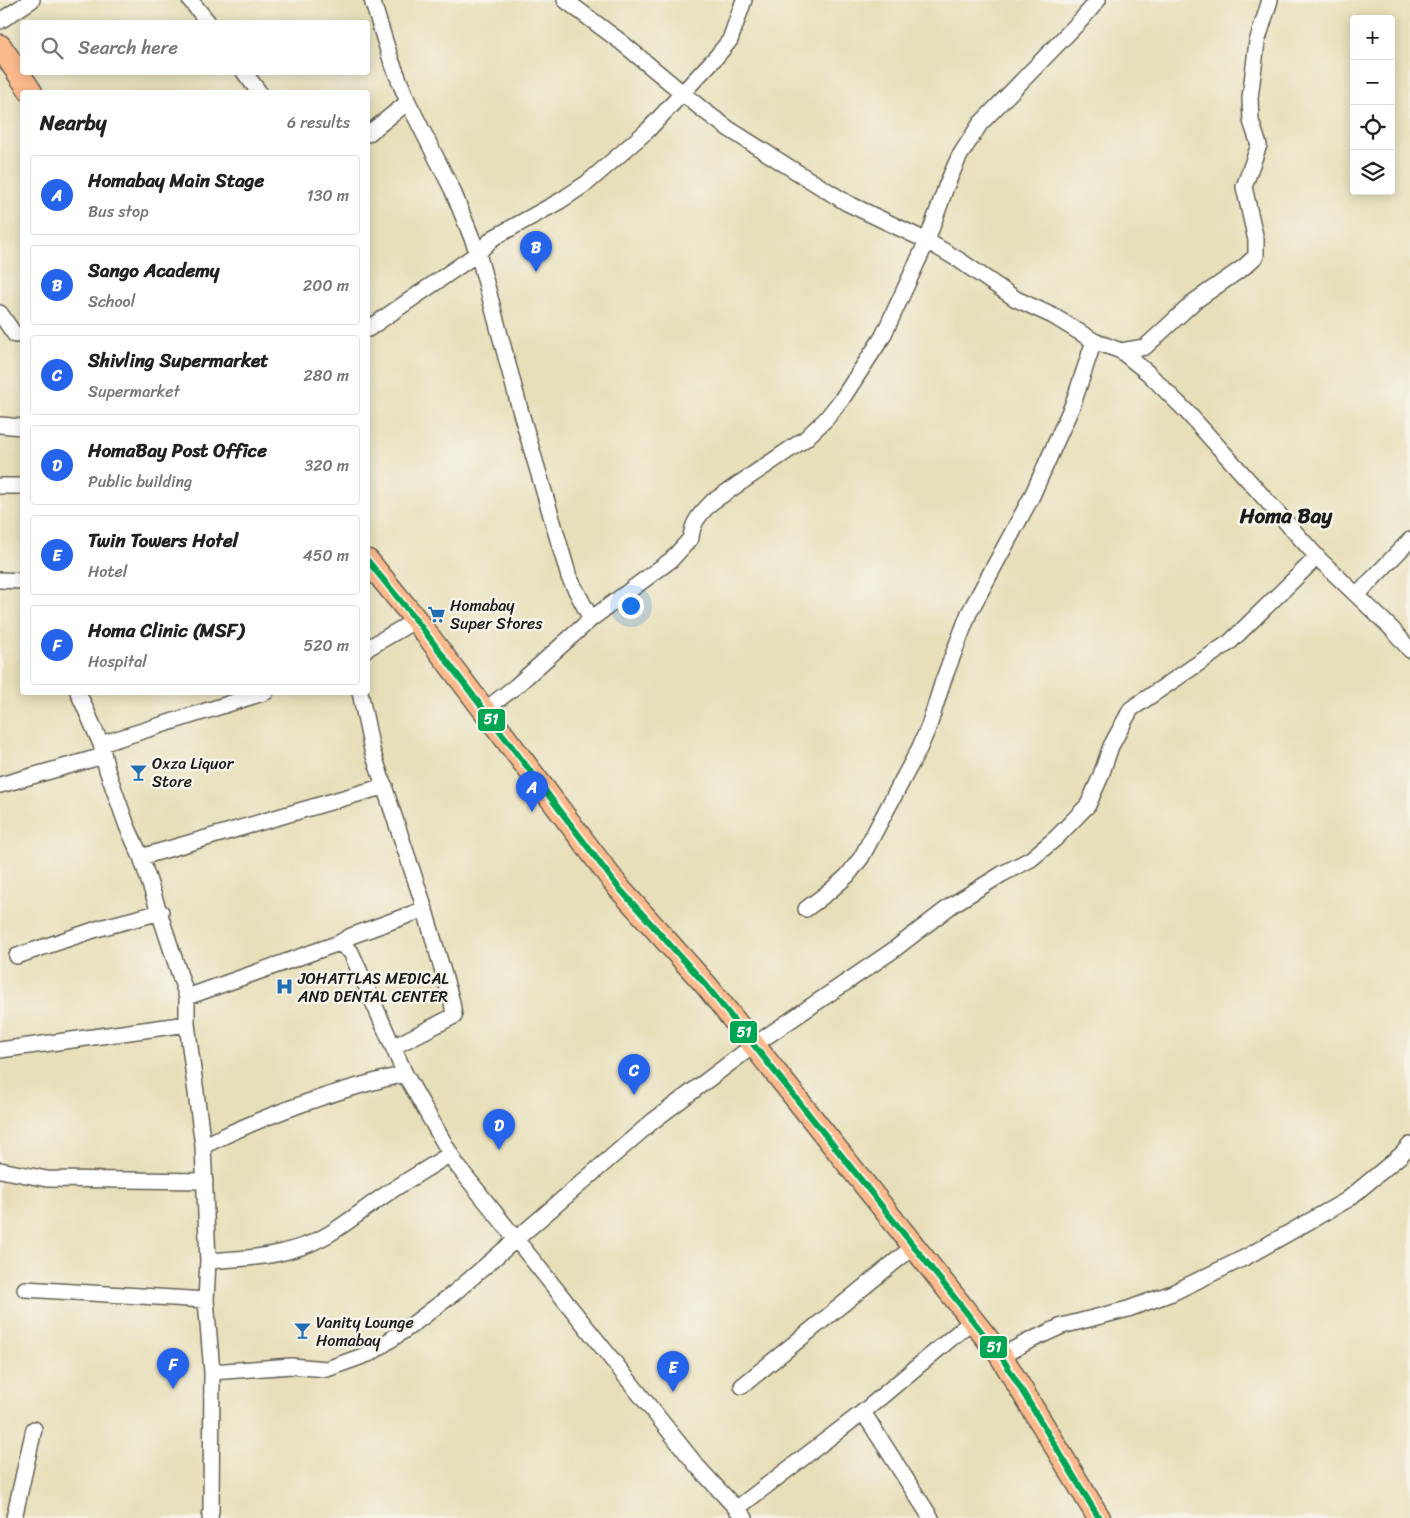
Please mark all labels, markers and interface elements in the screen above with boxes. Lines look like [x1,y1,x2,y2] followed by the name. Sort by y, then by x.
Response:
[1350,15,1395,195] map controls
[1350,15,1395,60] button: +
[20,20,370,75] search box
[78,31,178,64] text: Search here
[38,34,66,62] icon: search
[1350,60,1395,105] button: −
[40,104,106,142] text: Nearby
[1350,105,1395,150] button: locate
[287,108,350,137] text: 6 results
[1350,150,1395,195] button: layers
[88,164,264,197] text: Homabay Main Stage
[52,181,62,210] text: A
[307,181,349,210] text: 130 m
[88,197,149,226] text: Bus stop
[520,231,552,272] pin: B
[88,254,219,287] text: Sango Academy
[52,271,62,300] text: B
[303,271,349,300] text: 200 m
[88,287,135,316] text: School
[88,344,269,377] text: Shivling Supermarket
[52,361,62,390] text: C
[304,361,349,390] text: 280 m
[88,377,180,406] text: Supermarket
[88,434,267,467] text: HomaBay Post Office
[52,451,62,480] text: D
[304,451,349,480] text: 320 m
[88,467,192,496] text: Public building
[1239,497,1333,535] district label: Homa Bay
[88,524,238,557] text: Twin Towers Hotel
[53,541,61,570] text: E
[303,541,349,570] text: 450 m
[88,557,127,586] text: Hotel
[450,591,543,638] place label: Homabay Super Stores
[618,593,644,619] your location
[426,604,446,624] supermarket icon: Homabay Super Stores
[88,614,244,647] text: Homa Clinic (MSF)
[53,631,61,660] text: F
[303,631,349,660] text: 520 m
[88,647,147,676] text: Hospital
[484,707,498,732] text: 51
[477,708,506,732] line badge: 51
[152,749,235,796] place label: Oxza Liquor Store
[128,762,148,782] bar icon: Oxza Liquor Store
[516,771,548,812] pin: A
[297,964,449,1011] place label: JOHATTLAS MEDICAL AND DENTAL CENTER
[274,977,294,997] hospital icon: JOHATTLAS MEDICAL AND DENTAL CENTER
[729,1020,758,1044] line badge: 51
[737,1020,751,1045] text: 51
[618,1054,650,1095] pin: C
[483,1109,515,1150] pin: D
[316,1308,414,1355] place label: Vanity Lounge Homabay
[292,1321,312,1341] bar icon: Vanity Lounge Homabay
[979,1335,1008,1359] line badge: 51
[987,1335,1001,1360] text: 51
[157,1348,189,1389] pin: F
[657,1351,689,1392] pin: E

